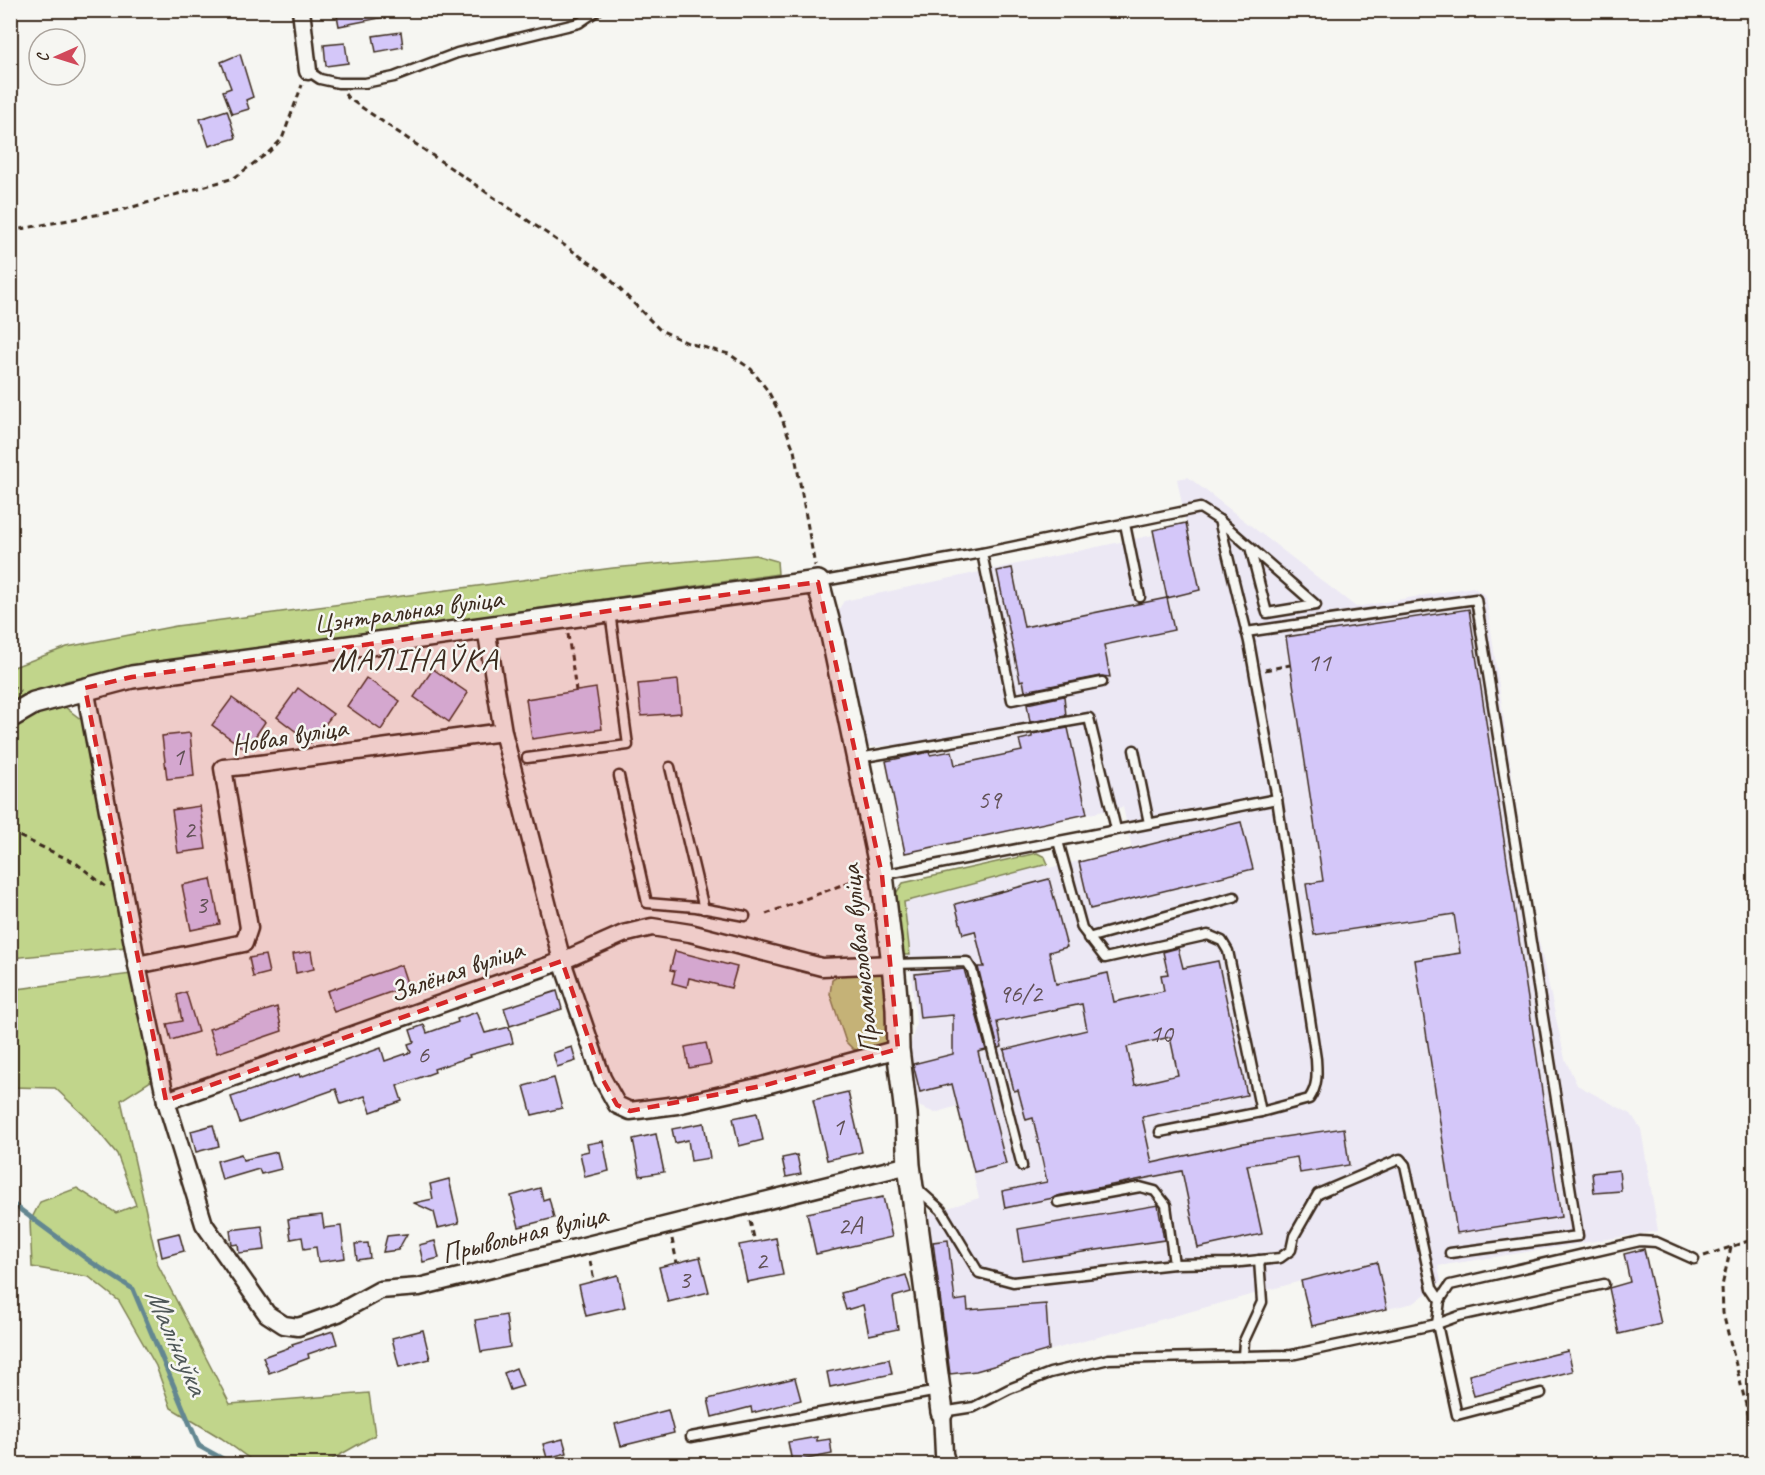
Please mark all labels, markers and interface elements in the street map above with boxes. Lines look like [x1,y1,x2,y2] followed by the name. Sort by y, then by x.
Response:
[27,27,87,87] north arrow
[33,51,53,62] text: С
[311,580,507,641] street label: Цэнтральная вуліца
[331,639,499,680] district label: МАЛІНАЎКА
[1307,646,1332,679] house number: 11
[228,709,351,762] street label: Новая вуліца
[172,740,185,773] house number: 1
[977,783,1003,816] house number: 59
[183,813,197,846] house number: 2
[832,861,887,1055] street label: Прамысловая вуліца
[195,888,209,921] house number: 3
[385,931,529,1010] street label: Зялёная вуліца
[998,977,1044,1010] house number: 96/2
[1149,1017,1175,1050] house number: 10
[417,1038,430,1071] house number: 6
[832,1110,845,1143] house number: 1
[438,1196,612,1271] street label: Прывольная вуліца
[838,1209,864,1242] house number: 2А
[755,1244,769,1277] house number: 2
[678,1263,692,1296] house number: 3
[137,1282,218,1403] water label: Малінаўка

